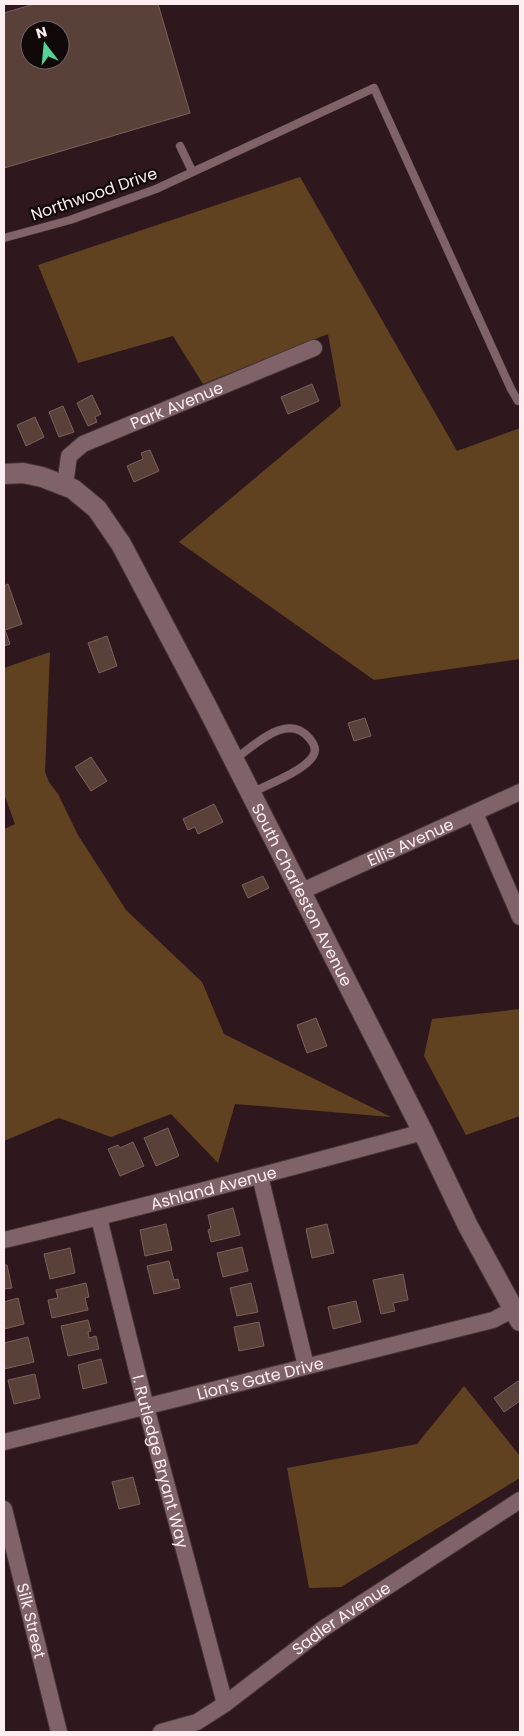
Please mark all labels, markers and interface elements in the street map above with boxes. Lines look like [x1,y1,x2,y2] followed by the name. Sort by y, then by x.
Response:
[20,20,70,70] north arrow
[34,21,49,44] text: N
[28,162,160,226] street label: Northwood Drive
[127,376,227,435] street label: Park Avenue
[246,799,358,990] street label: South Charleston Avenue
[363,812,457,872] street label: Ellis Avenue
[148,1160,279,1215] street label: Ashland Avenue
[194,1351,326,1405] street label: Lion's Gate Drive
[127,1372,195,1551] street label: I. Rutledge Bryant Way
[287,1576,395,1660] street label: Sadler Avenue
[11,1581,52,1661] street label: Silk Street

